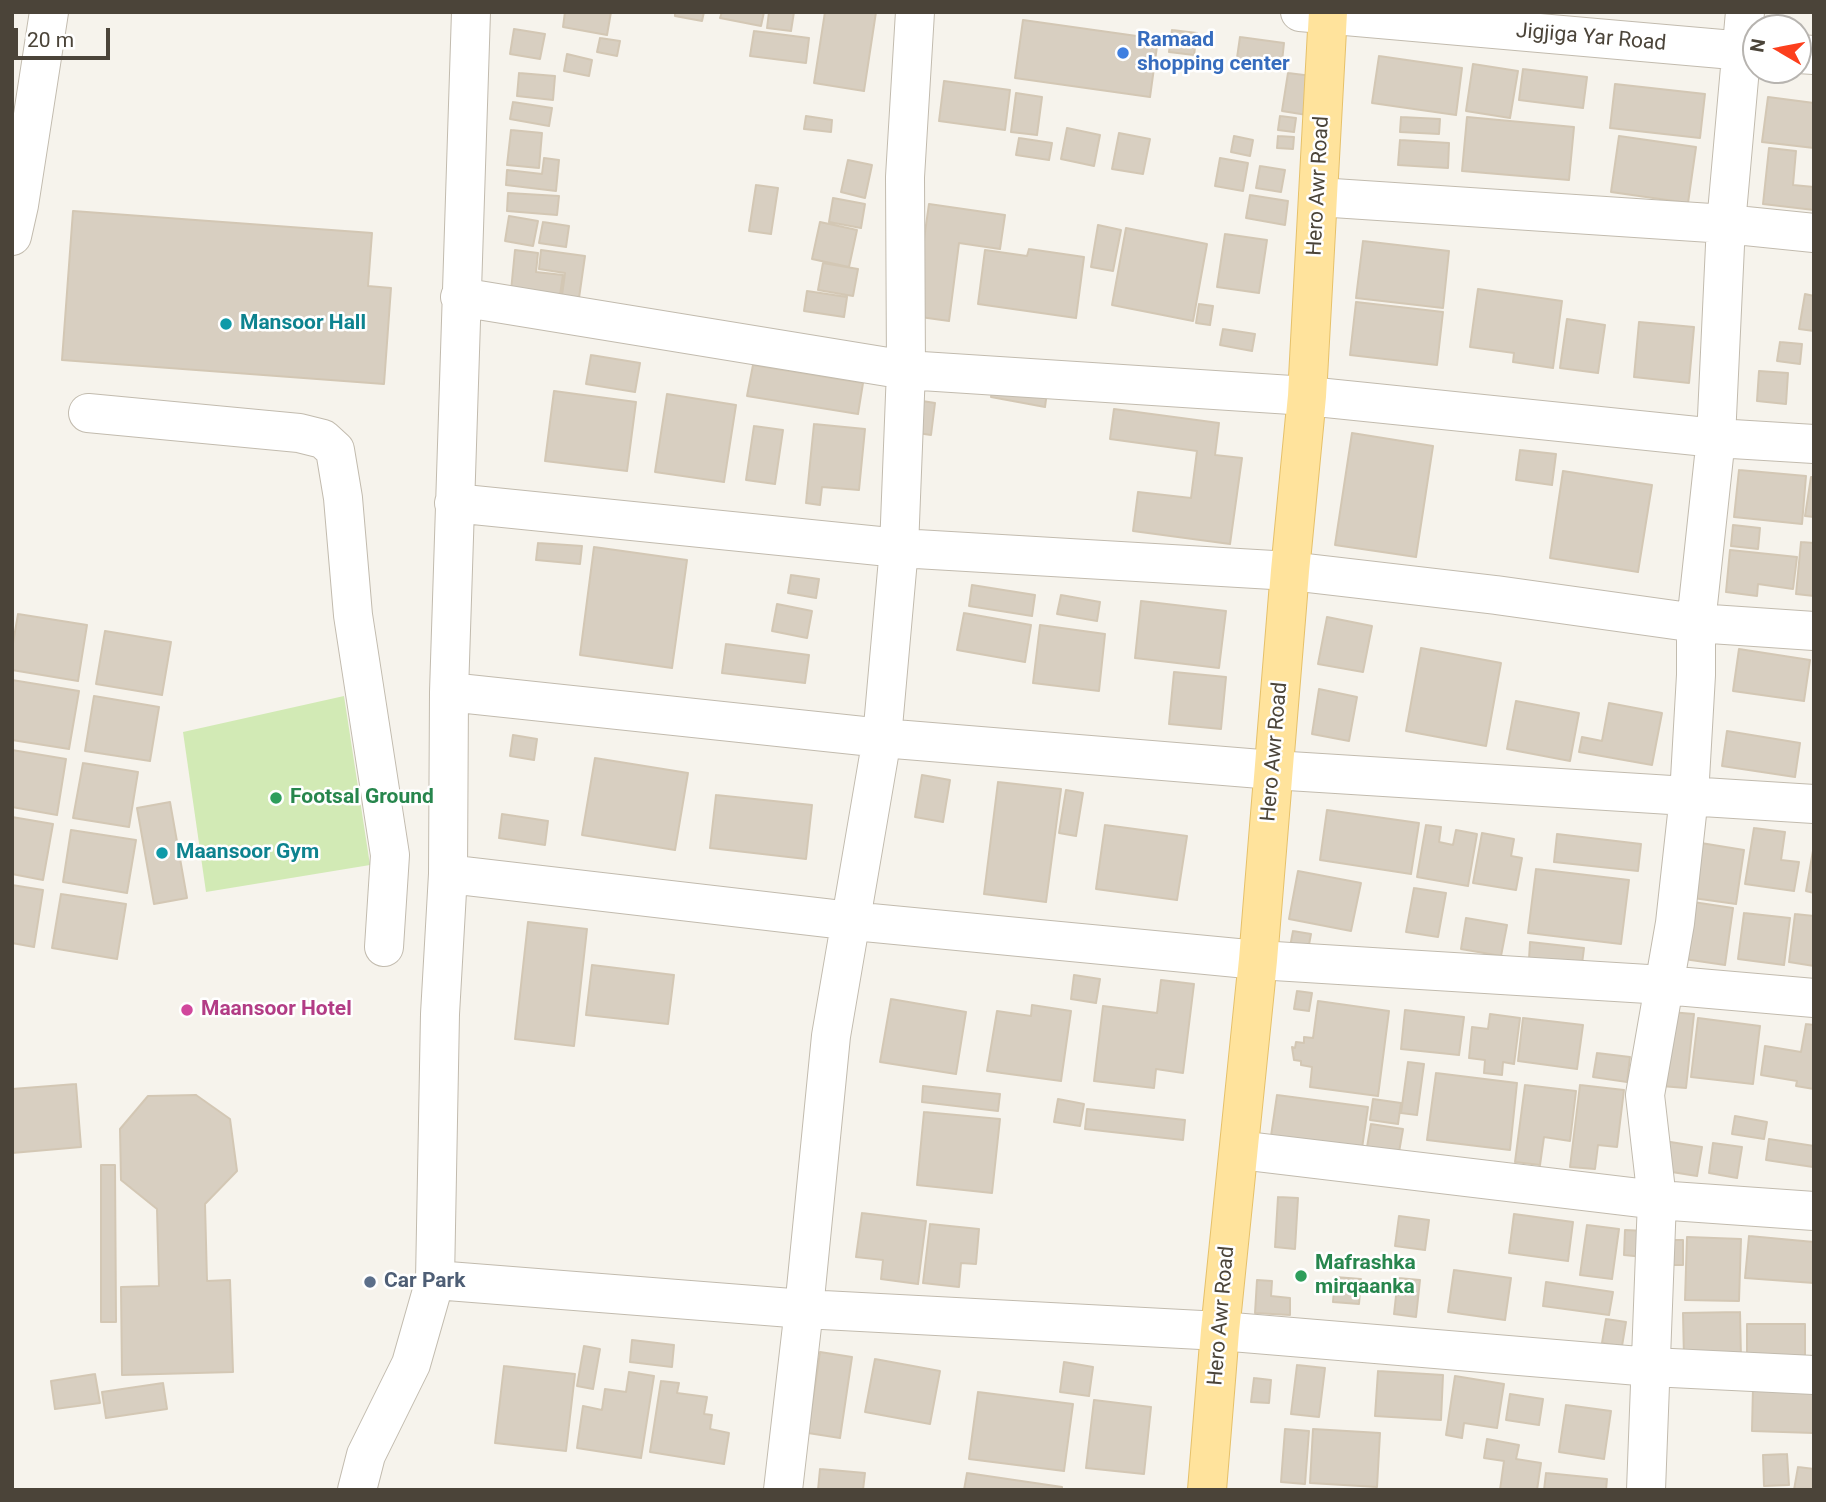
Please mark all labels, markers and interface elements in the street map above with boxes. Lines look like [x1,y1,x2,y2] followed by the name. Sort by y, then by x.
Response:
[18,14,114,58] scale bar
[1742,14,1812,84] north arrow
[1515,19,1667,57] street label: Jigjiga Yar Road
[27,28,74,52] text: 20 m
[1137,28,1290,78] place label: Ramaad shopping center
[1745,37,1770,54] text: N
[1115,45,1131,61] marker: Ramaad shopping center
[1303,116,1335,256] street label: Hero Awr Road
[240,311,366,337] place label: Mansoor Hall
[218,316,234,332] marker: Mansoor Hall
[1256,681,1294,823] street label: Hero Awr Road
[290,785,434,811] place label: Footsal Ground
[268,790,284,806] marker: Footsal Ground
[176,840,319,866] place label: Maansoor Gym
[154,845,170,861] marker: Maansoor Gym
[201,997,352,1023] place label: Maansoor Hotel
[179,1002,195,1018] marker: Maansoor Hotel
[1203,1245,1241,1387] street label: Hero Awr Road
[1315,1251,1416,1301] place label: Mafrashka mirqaanka
[1293,1268,1309,1284] marker: Mafrashka mirqaanka
[384,1269,465,1295] place label: Car Park
[362,1274,378,1290] marker: Car Park

